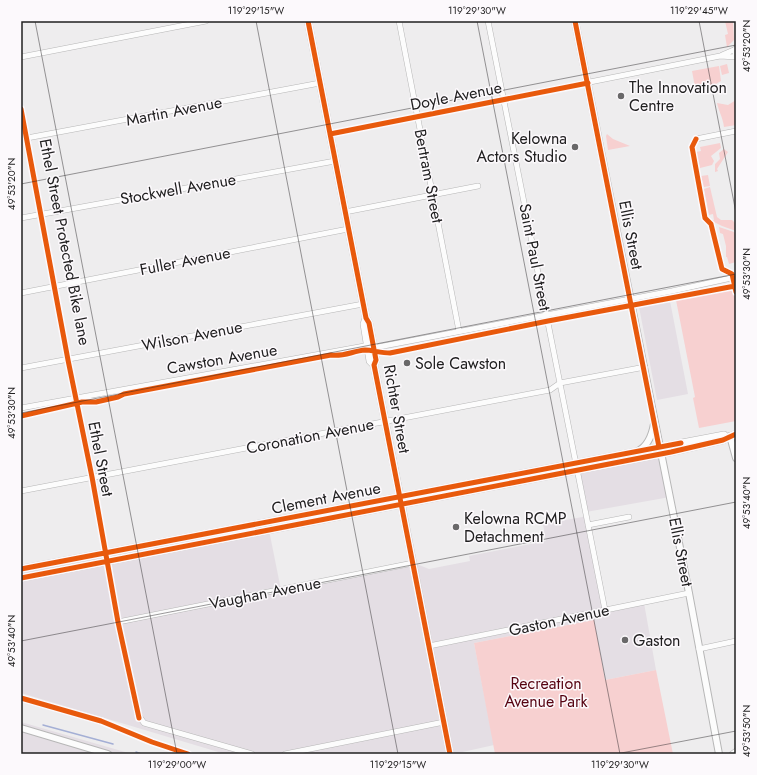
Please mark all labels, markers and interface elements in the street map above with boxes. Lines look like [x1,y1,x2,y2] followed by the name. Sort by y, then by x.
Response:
[228,3,284,18] text: 119°29'15"W
[448,3,506,18] text: 119°29'30"W
[670,3,728,18] text: 119°29'45"W
[739,20,754,72] text: 49°53'20"N
[408,76,504,116] street label: Doyle Avenue
[629,76,727,117] place label: The Innovation Centre
[124,90,224,132] street label: Martin Avenue
[616,91,626,101] marker: The Innovation Centre
[409,127,449,225] street label: Bertram Street
[476,127,567,168] place label: Kelowna Actors Studio
[34,137,96,347] street label: Ethel Street Protected Bike lane
[570,142,580,152] marker: Kelowna Actors Studio
[4,158,19,210] text: 49°53'20"N
[118,168,238,210] street label: Stockwell Avenue
[613,199,649,272] street label: Ellis Street
[513,201,557,313] street label: Saint Paul Street
[138,241,232,281] street label: Fuller Avenue
[739,248,754,300] text: 49°53'30"N
[140,315,244,357] street label: Wilson Avenue
[165,338,279,380] street label: Cawston Avenue
[415,352,506,375] place label: Sole Cawston
[402,358,412,368] marker: Sole Cawston
[378,363,416,455] street label: Richter Street
[4,387,19,439] text: 49°53'30"N
[244,412,376,460] street label: Coronation Avenue
[82,420,120,499] street label: Ethel Street
[270,476,382,520] street label: Clement Avenue
[739,477,754,529] text: 49°53'40"N
[464,507,567,548] place label: Kelowna RCMP Detachment
[663,516,699,589] street label: Ellis Street
[451,522,461,532] marker: Kelowna RCMP Detachment
[207,571,323,615] street label: Vaughan Avenue
[507,598,611,642] street label: Gaston Avenue
[4,615,19,667] text: 49°53'40"N
[633,629,681,652] place label: Gaston
[620,635,630,645] marker: Gaston
[504,672,589,713] park label: Recreation Avenue Park
[739,705,754,757] text: 49°53'50"N
[148,757,206,772] text: 119°29'00"W
[370,757,426,772] text: 119°29'15"W
[591,757,649,772] text: 119°29'30"W

